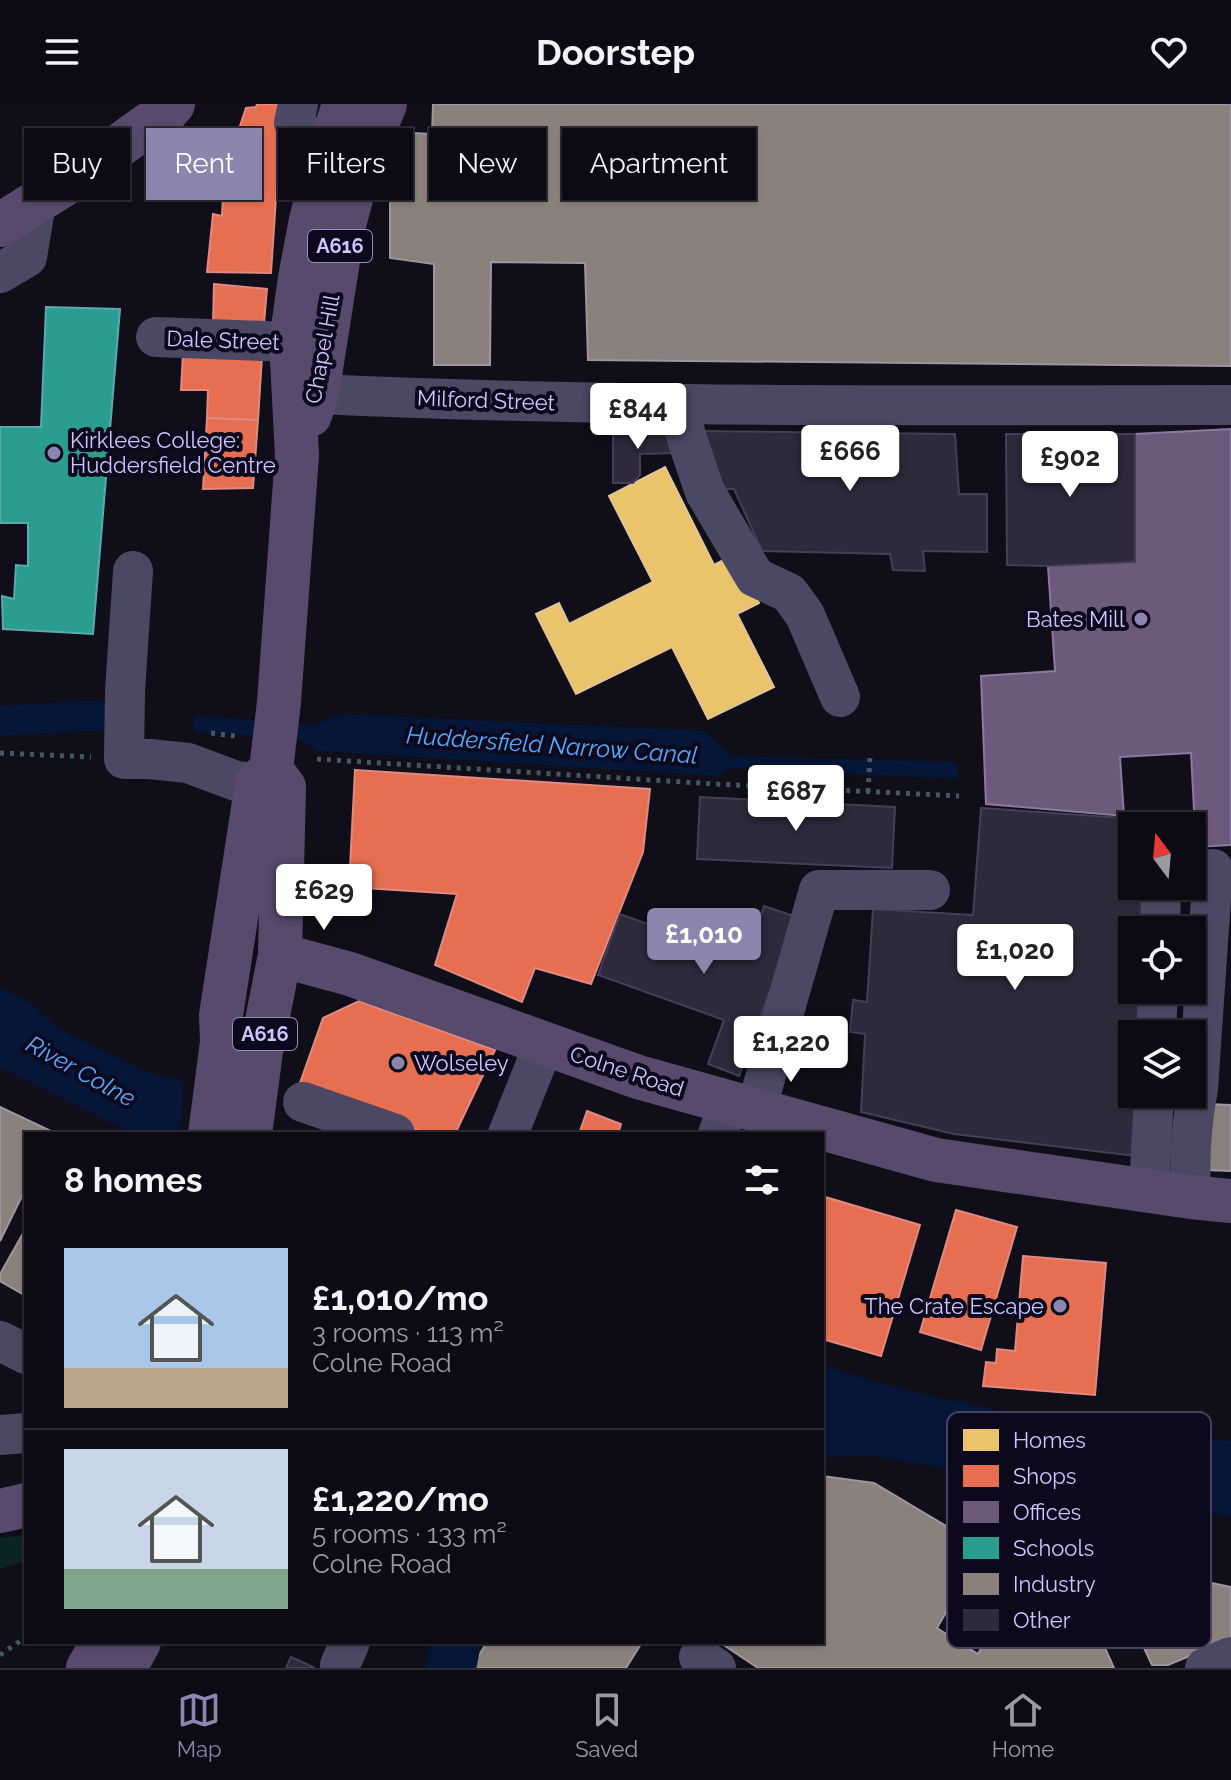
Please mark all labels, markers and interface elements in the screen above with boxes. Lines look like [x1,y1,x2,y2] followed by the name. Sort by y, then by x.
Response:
[40,30,84,74] icon: menu
[1147,30,1191,74] icon: heart
[536,31,695,73] text: Doorstep
[24,128,130,200] chip: Buy
[146,128,262,200] chip: Rent
[278,128,413,200] chip: Filters
[429,128,546,200] chip: New
[562,128,756,200] chip: Apartment
[308,230,372,262] road number: A616
[300,292,344,406] street label: Chapel Hill
[166,325,281,355] street label: Dale Street
[591,383,685,451] pin: £844
[417,385,556,415] street label: Milford Street
[608,394,668,424] text: £844
[803,425,897,493] pin: £666
[70,427,276,478] place label: Kirklees College: Huddersfield Centre
[1023,431,1117,499] pin: £902
[819,436,881,466] text: £666
[1040,442,1100,472] text: £902
[45,444,63,462] marker: Kirklees College: Huddersfield Centre
[1026,606,1125,632] place label: Bates Mill
[1132,610,1150,628] marker: Bates Mill
[405,720,699,770] water label: Huddersfield Narrow Canal
[749,765,843,833] pin: £687
[766,776,826,806] text: £687
[1118,812,1206,900] north arrow
[1118,812,1206,1108] map controls
[277,864,371,932] pin: £629
[294,875,354,905] text: £629
[639,908,769,976] pin: £1,010
[1118,916,1206,1004] button: locate
[665,919,743,949] text: £1,010
[950,924,1080,992] pin: £1,020
[975,935,1055,965] text: £1,020
[726,1016,856,1084] pin: £1,220
[233,1018,297,1050] road number: A616
[1118,1020,1206,1108] button: layers
[752,1027,830,1057] text: £1,220
[21,1029,141,1113] water label: River Colne
[567,1040,687,1102] street label: Colne Road
[414,1050,509,1076] place label: Wolseley
[389,1054,407,1072] marker: Wolseley
[740,1158,784,1202] icon: filters
[64,1160,203,1200] text: 8 homes
[312,1278,488,1318] text: £1,010/mo
[128,1280,224,1376] icon: home
[864,1293,1044,1319] place label: The Crate Escape
[1051,1297,1069,1315] marker: The Crate Escape
[312,1318,504,1348] text: 3 rooms · 113 m²
[312,1348,452,1378] text: Colne Road
[947,1412,1211,1648] legend
[1013,1427,1086,1453] text: Homes
[1013,1463,1076,1489] text: Shops
[312,1479,489,1519] text: £1,220/mo
[128,1481,224,1577] icon: home
[1013,1499,1081,1525] text: Offices
[312,1519,507,1549] text: 5 rooms · 133 m²
[1013,1535,1094,1561] text: Schools
[312,1549,452,1579] text: Colne Road
[1013,1571,1096,1597] text: Industry
[1013,1607,1071,1633] text: Other
[177,1688,222,1762] tab: Map
[575,1688,638,1762] tab: Saved
[992,1688,1054,1762] tab: Home

